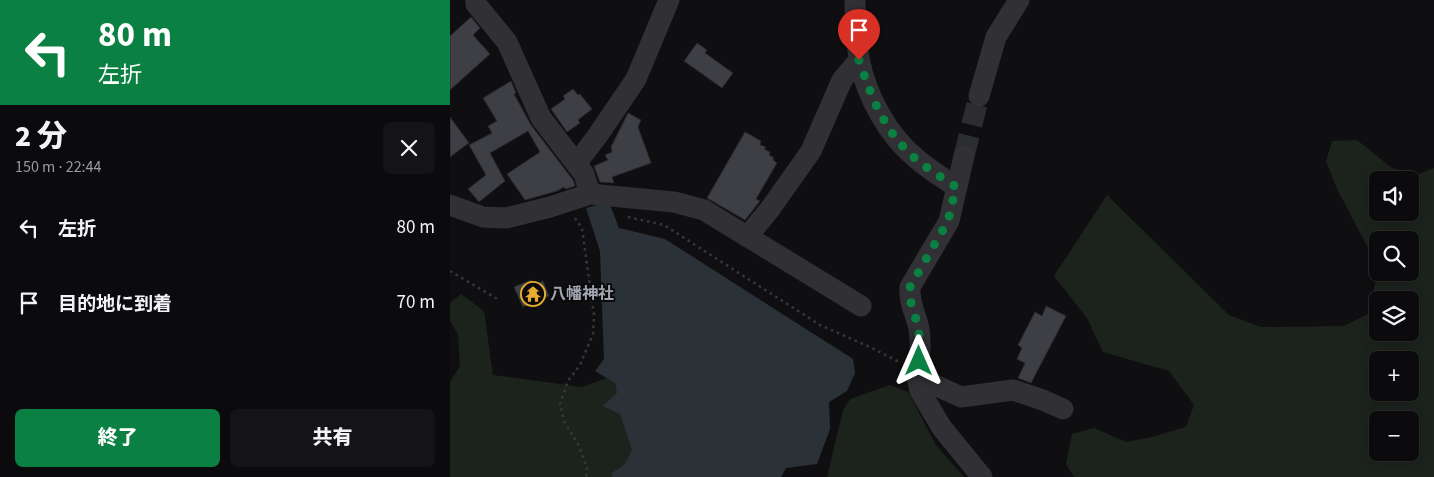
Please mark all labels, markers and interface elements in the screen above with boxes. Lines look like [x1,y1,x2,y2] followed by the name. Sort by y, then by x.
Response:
[838,9,880,60] pin
[98,10,172,60] text: 80 m
[845,16,873,44] icon: arrive
[15,20,80,85] icon: left
[98,59,142,91] text: 左折
[15,115,67,158] text: 2 分
[383,122,435,174] button: close
[15,156,102,178] text: 150 m · 22:44
[1369,171,1419,461] map controls
[1369,171,1419,221] button: sound
[15,214,43,242] icon: left
[397,214,435,241] text: 80 m
[58,216,96,243] text: 左折
[1369,231,1419,281] button: search
[520,281,546,307] temple icon: 八幡神社
[550,283,614,305] place label: 八幡神社
[15,289,43,317] icon: arrive
[397,289,435,316] text: 70 m
[58,291,172,318] text: 目的地に到着
[1369,291,1419,341] button: layers
[892,334,944,386] position arrow
[1369,351,1419,401] button: +
[15,409,220,467] button: 終了
[230,409,435,467] button: 共有
[1369,411,1419,461] button: −

